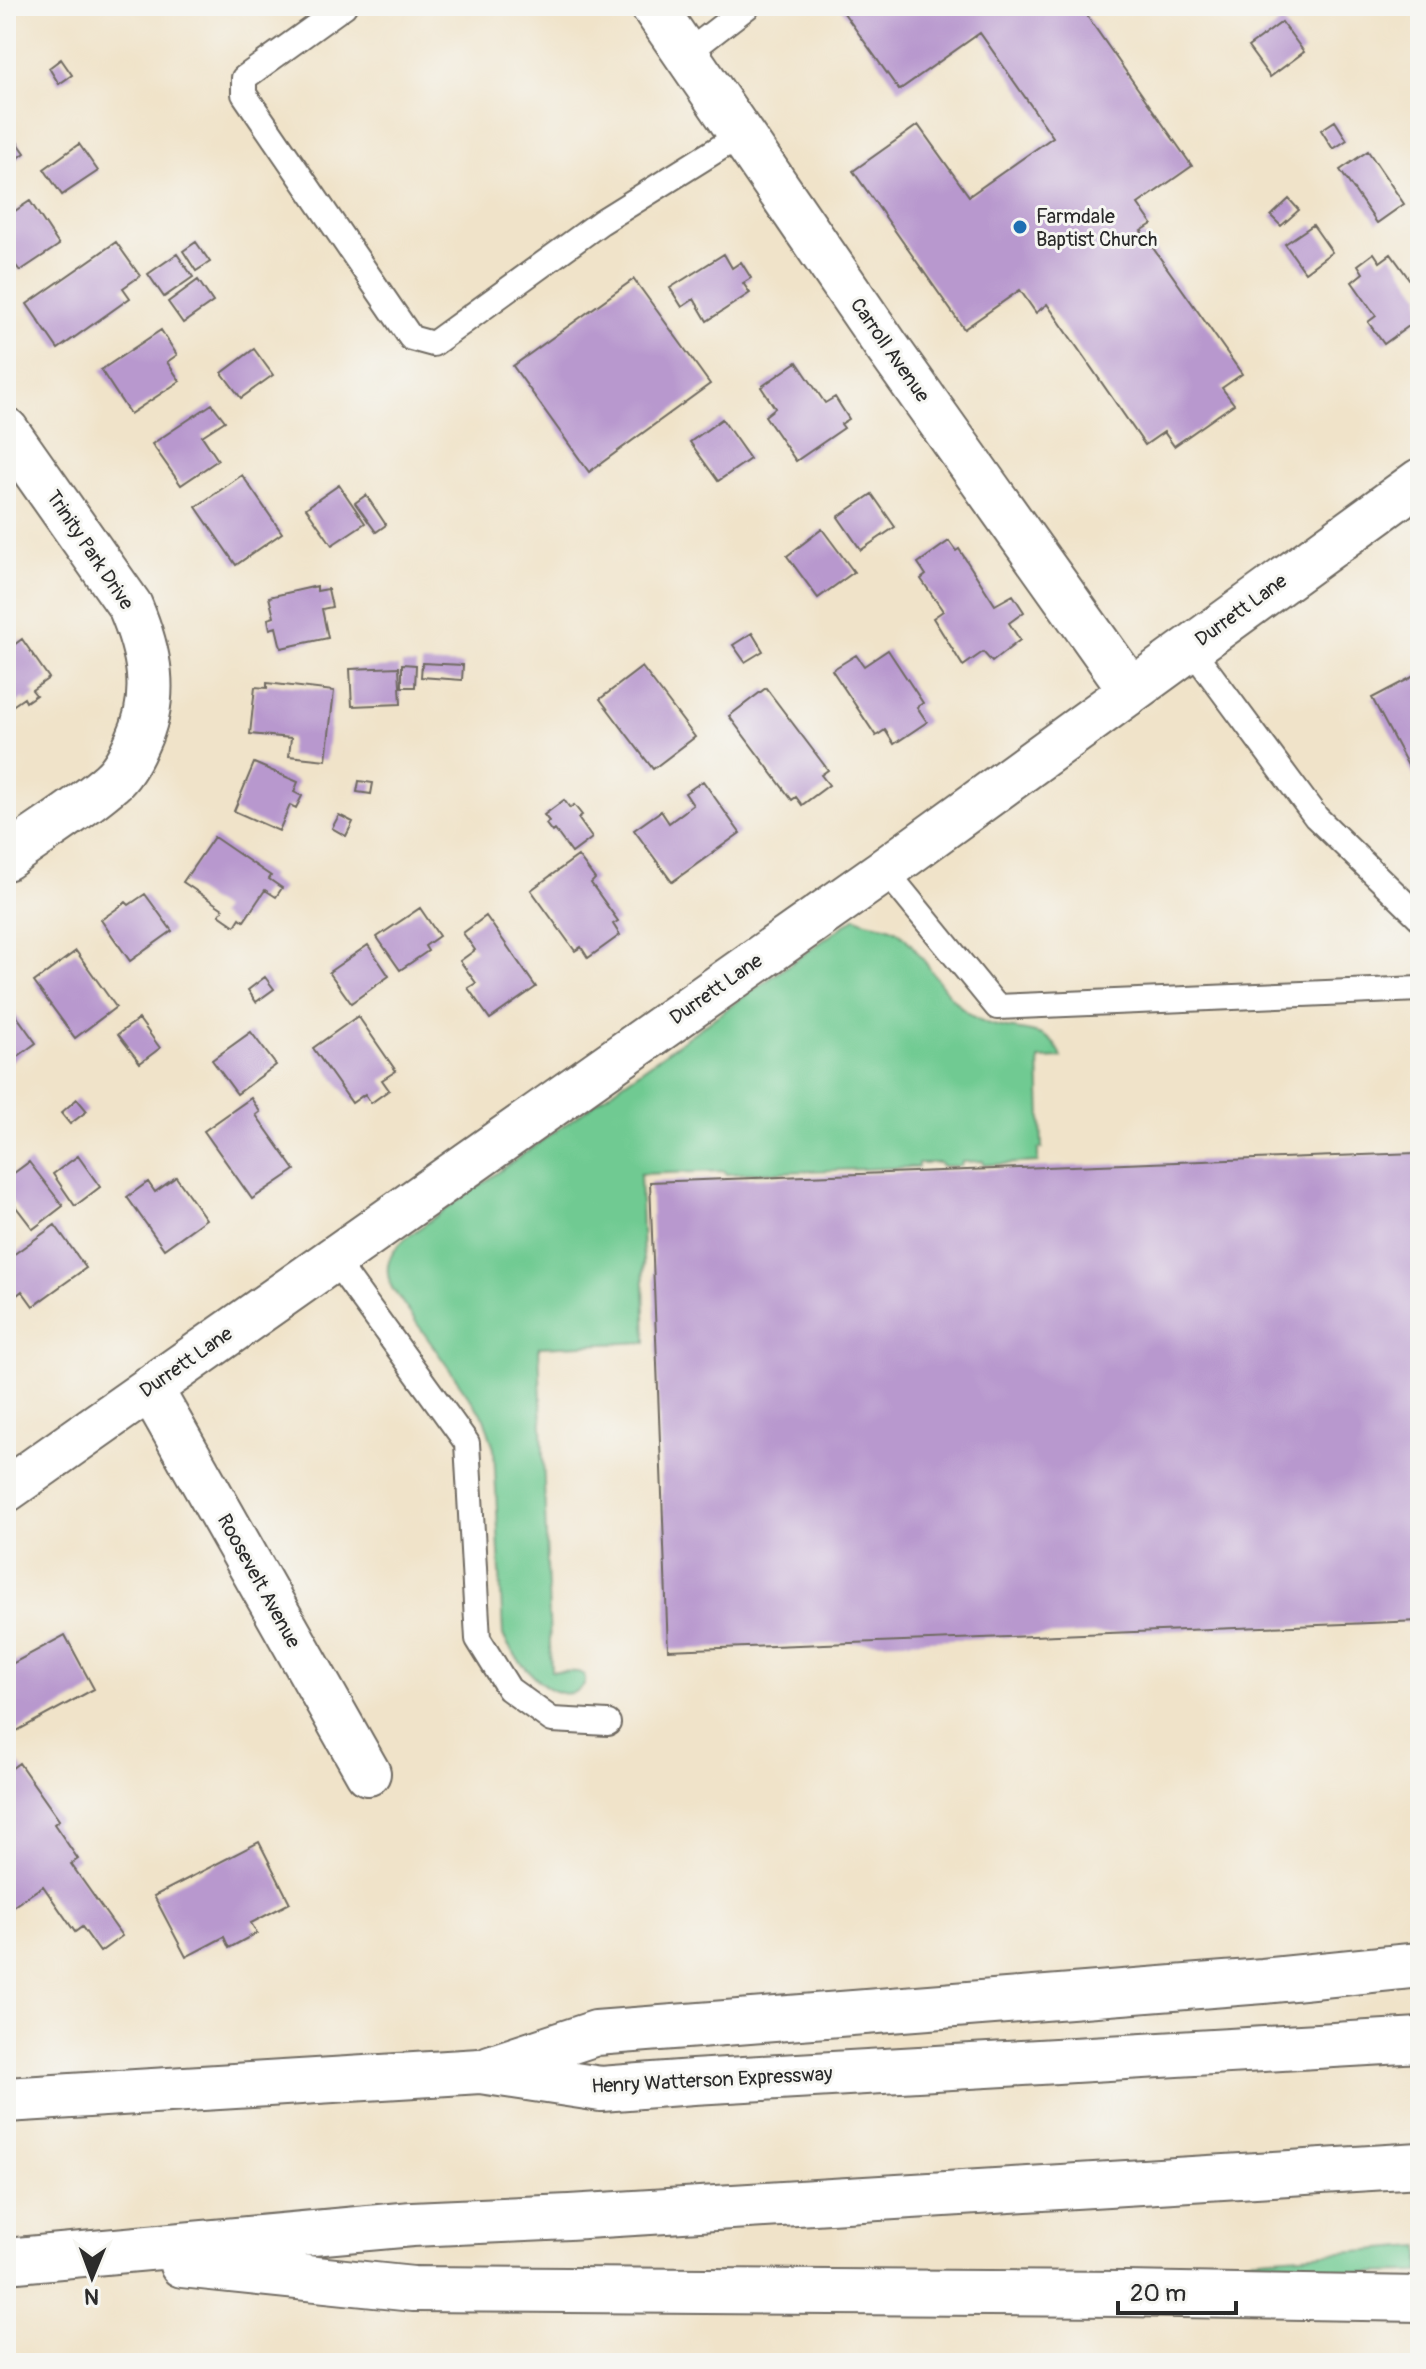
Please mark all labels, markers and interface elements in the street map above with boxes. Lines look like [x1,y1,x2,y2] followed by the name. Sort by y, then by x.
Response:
[1036,204,1157,252] place label: Farmdale Baptist Church
[1011,218,1029,236] marker: Farmdale Baptist Church
[845,293,935,407] street label: Carroll Avenue
[41,485,139,615] street label: Trinity Park Drive
[1190,568,1292,652] street label: Durrett Lane
[665,948,767,1030] street label: Durrett Lane
[135,1321,237,1403] street label: Durrett Lane
[212,1510,306,1652] street label: Roosevelt Avenue
[591,2061,834,2099] street label: Henry Watterson Expressway
[52,2237,132,2317] north arrow
[1118,2265,1236,2315] scale bar
[1130,2279,1186,2308] text: 20 m
[84,2282,99,2310] text: N

